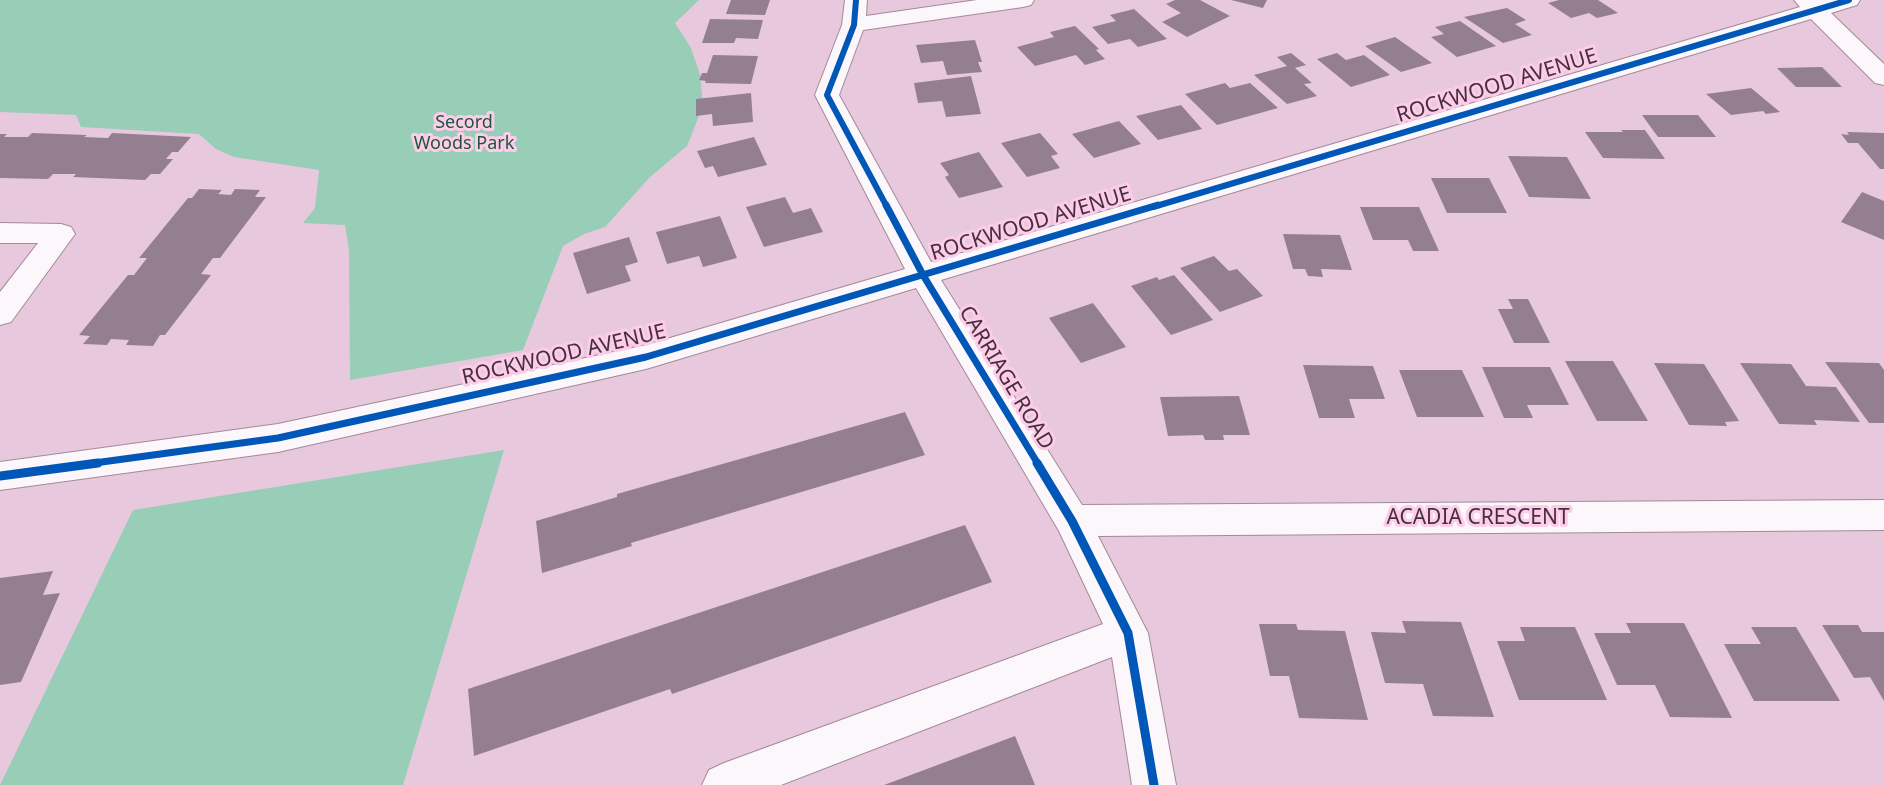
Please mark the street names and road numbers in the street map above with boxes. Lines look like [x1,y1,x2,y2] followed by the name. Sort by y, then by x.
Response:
[1394,43,1600,129] street label: ROCKWOOD AVENUE
[928,181,1134,267] street label: ROCKWOOD AVENUE
[953,302,1059,454] street label: CARRIAGE ROAD
[460,319,668,391] street label: ROCKWOOD AVENUE
[1386,505,1570,531] street label: ACADIA CRESCENT

